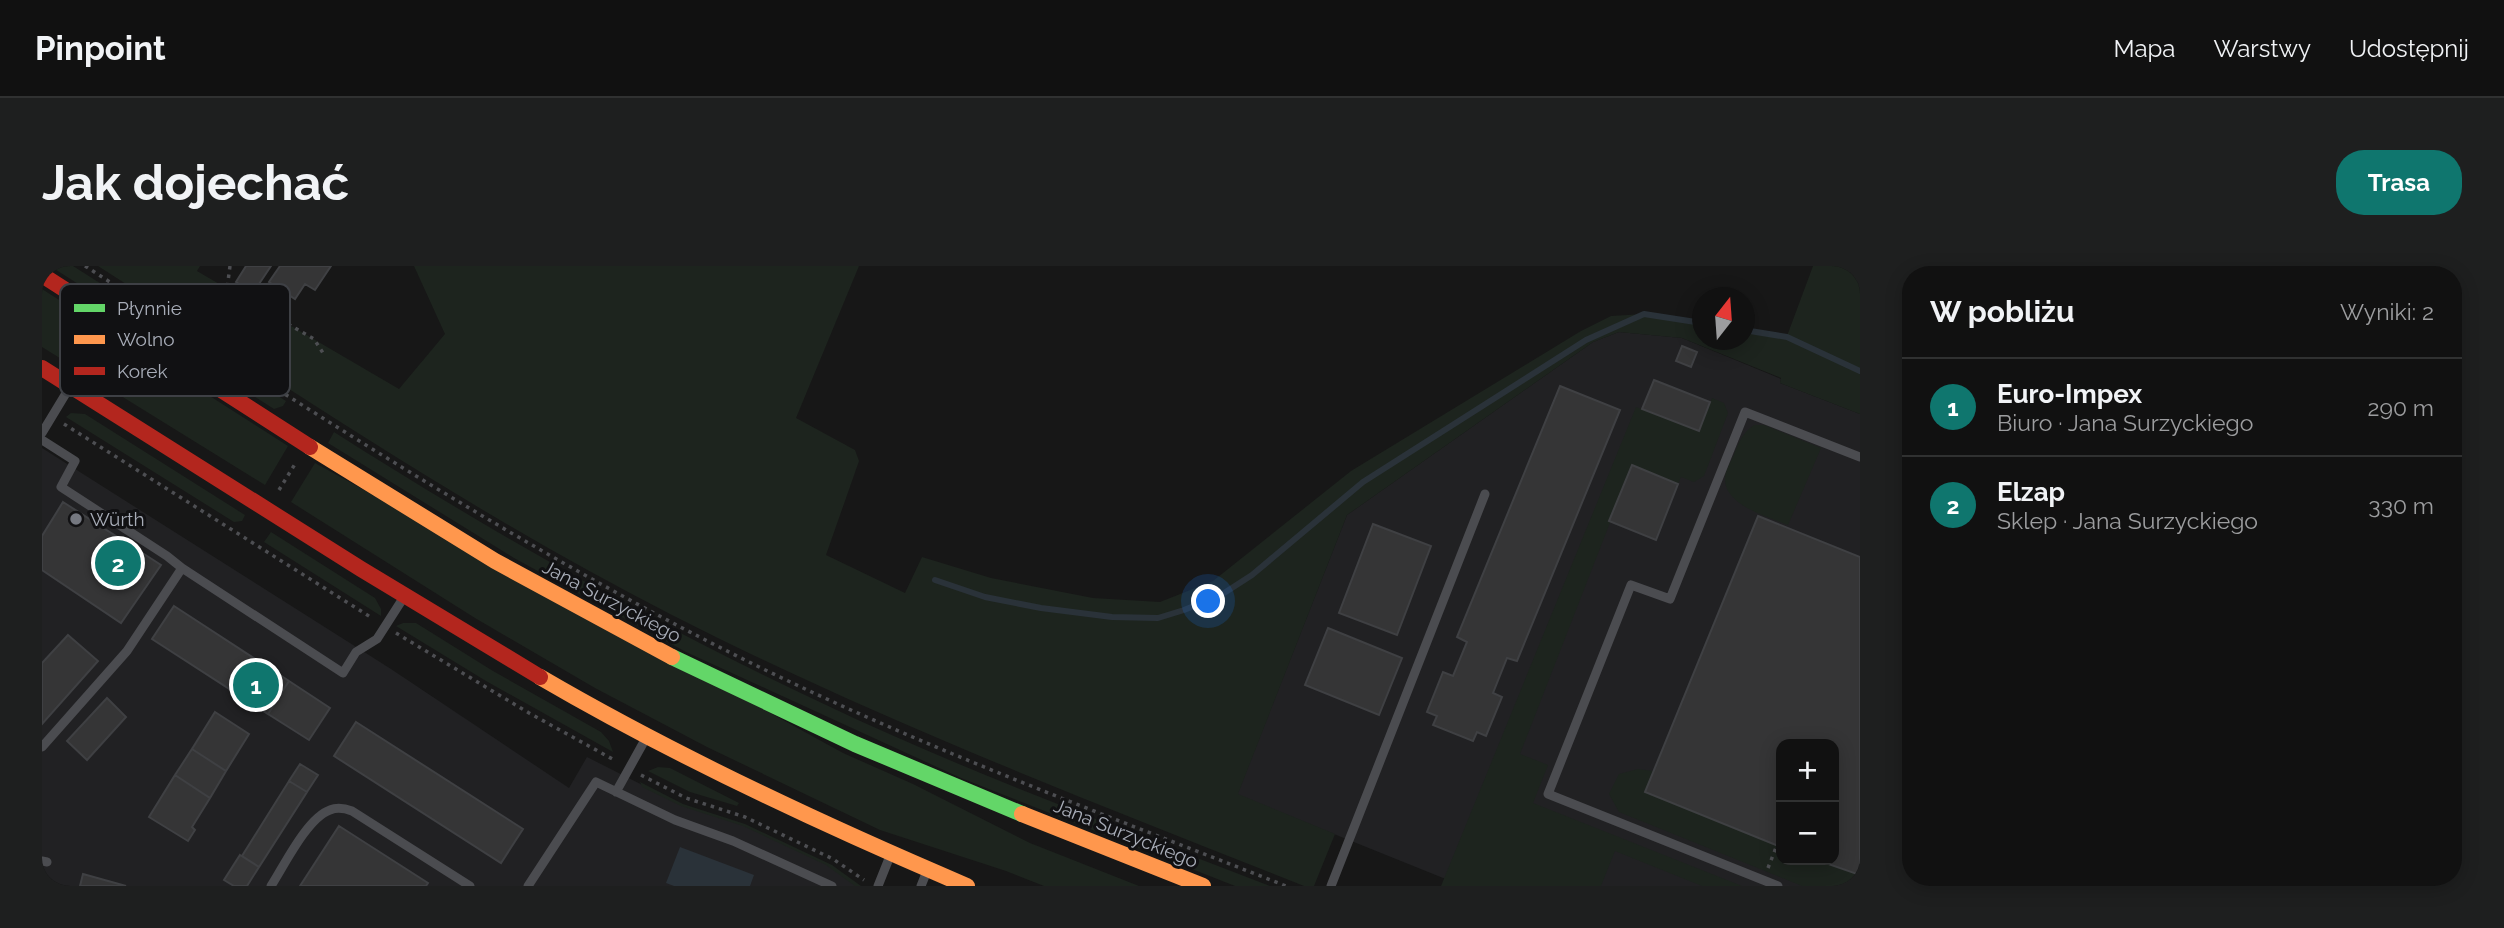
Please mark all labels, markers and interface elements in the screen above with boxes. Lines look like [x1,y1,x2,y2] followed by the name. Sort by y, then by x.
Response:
[35,29,166,68] text: Pinpoint
[2114,34,2175,63] text: Mapa
[2213,34,2311,63] text: Warstwy
[2349,34,2469,63] text: Udostępnij
[2336,150,2462,215] button: Trasa
[42,154,349,211] text: Jak dojechać
[60,284,290,396] legend
[1692,287,1755,350] north arrow
[1930,294,2074,329] text: W pobliżu
[117,297,182,319] text: Płynnie
[2340,298,2434,325] text: Wyniki: 2
[117,328,174,350] text: Wolno
[117,360,168,382] text: Korek
[1997,379,2142,409] text: Euro-Impex
[1947,394,1959,421] text: 1
[2367,394,2434,421] text: 290 m
[1997,409,2253,436] text: Biuro · Jana Surzyckiego
[1997,477,2065,507] text: Elzap
[1947,492,1959,519] text: 2
[2368,492,2434,519] text: 330 m
[1997,507,2258,534] text: Sklep · Jana Surzyckiego
[90,508,145,530] place label: Würth
[68,511,84,527] marker: Würth
[95,537,141,589] pin: 2
[539,555,685,647] street label: Jana Surzyckiego
[1191,584,1225,618] your location
[233,659,279,711] pin: 1
[1776,739,1839,865] map controls
[1776,739,1839,802] button: +
[1051,794,1201,872] street label: Jana Surzyckiego
[1776,802,1839,865] button: −

